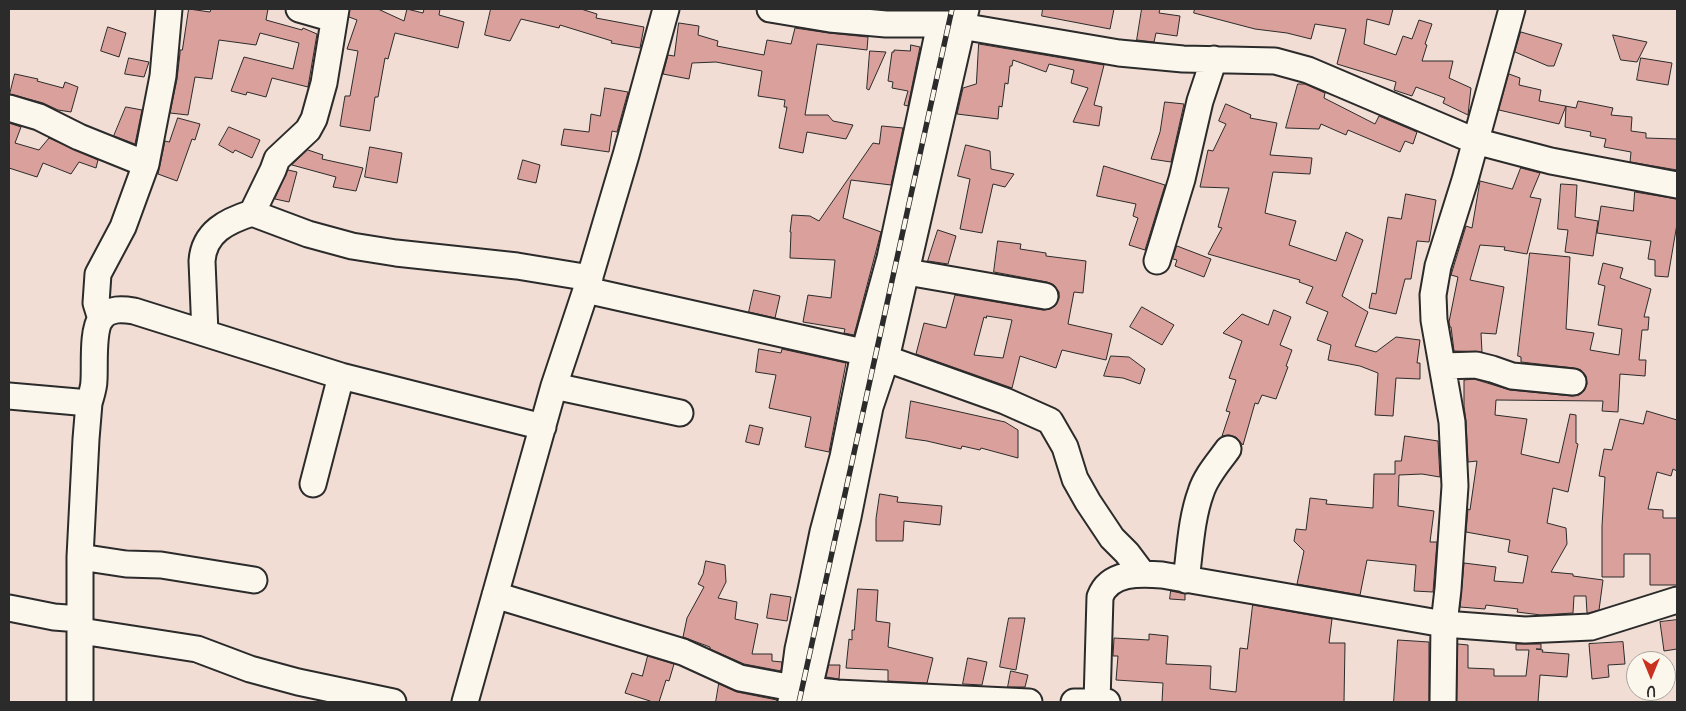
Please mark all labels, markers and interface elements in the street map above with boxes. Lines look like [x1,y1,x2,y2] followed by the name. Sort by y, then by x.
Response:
[1626,651,1676,701] north arrow
[1646,682,1656,699] text: U

